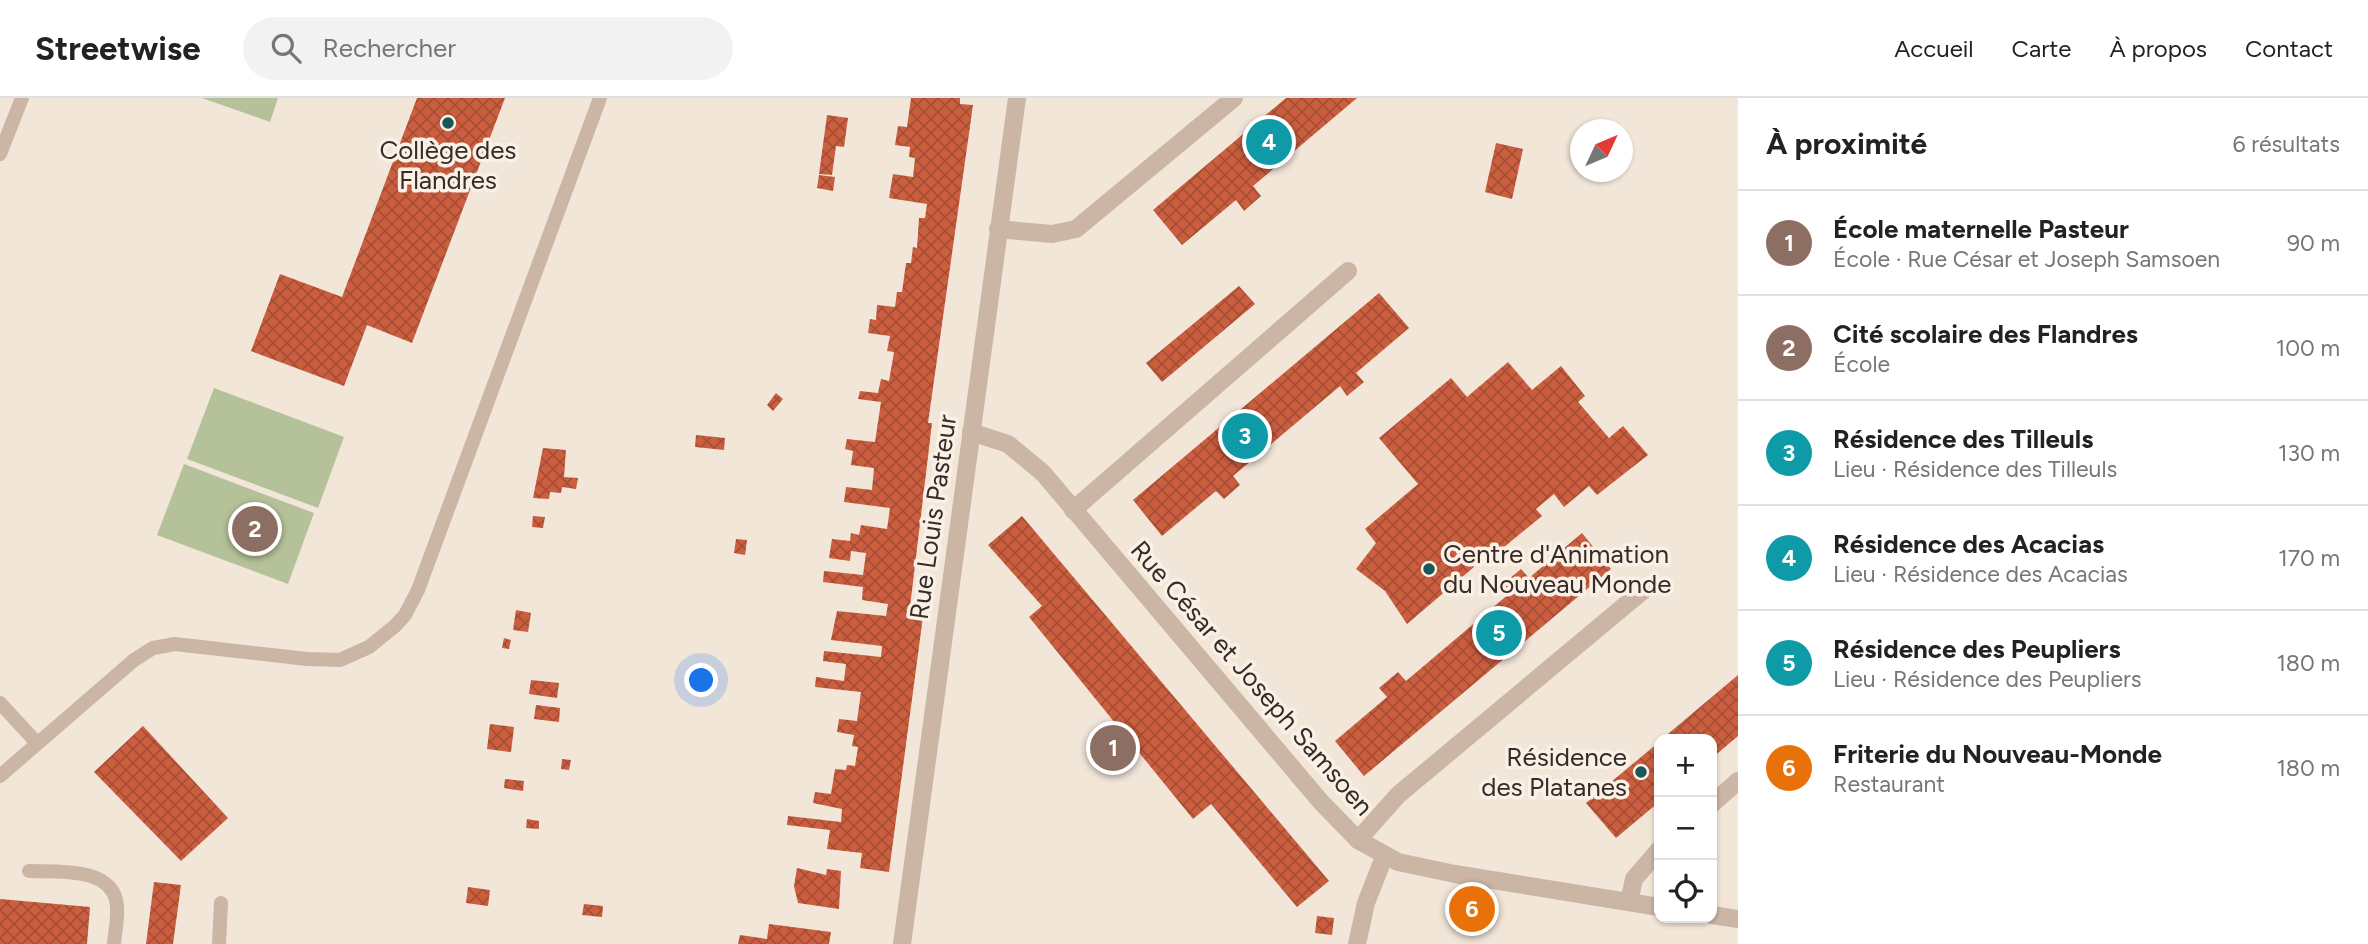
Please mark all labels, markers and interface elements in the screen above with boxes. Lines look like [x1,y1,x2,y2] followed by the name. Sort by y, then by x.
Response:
[243,17,733,80] search box
[35,29,201,68] text: Streetwise
[267,29,305,67] icon: search
[323,32,456,64] text: Rechercher
[1894,34,1974,63] text: Accueil
[2012,34,2071,63] text: Carte
[2109,34,2207,63] text: À propos
[2245,34,2333,63] text: Contact
[440,115,456,131] marker: Collège des Flandres
[1246,116,1292,168] pin: 4
[1570,119,1633,182] north arrow
[1766,125,1927,162] text: À proximité
[2233,130,2340,158] text: 6 résultats
[380,134,516,196] place label: Collège des Flandres
[1833,213,2129,245] text: École maternelle Pasteur
[1784,229,1794,257] text: 1
[2287,229,2340,257] text: 90 m
[1833,245,2220,273] text: École · Rue César et Joseph Samsoen
[1833,318,2138,350] text: Cité scolaire des Flandres
[1782,334,1796,362] text: 2
[2276,334,2340,362] text: 100 m
[1833,350,1890,378] text: École
[1222,410,1268,462] pin: 3
[903,412,963,621] street label: Rue Louis Pasteur
[1833,423,2093,455] text: Résidence des Tilleuls
[1783,439,1795,467] text: 3
[2278,439,2340,467] text: 130 m
[1833,455,2117,483] text: Lieu · Résidence des Tilleuls
[232,503,278,555] pin: 2
[1833,528,2104,560] text: Résidence des Acacias
[1124,534,1380,822] street label: Rue César et Joseph Samsoen
[1443,538,1672,600] place label: Centre d'Animation du Nouveau Monde
[1782,544,1796,572] text: 4
[2278,544,2340,572] text: 170 m
[1833,560,2128,588] text: Lieu · Résidence des Acacias
[1421,561,1437,577] marker: Centre d'Animation du Nouveau Monde
[1476,607,1522,659] pin: 5
[1833,633,2121,665] text: Résidence des Peupliers
[1782,649,1796,677] text: 5
[2276,649,2340,677] text: 180 m
[684,663,718,697] your location
[1833,665,2141,693] text: Lieu · Résidence des Peupliers
[1090,722,1136,774] pin: 1
[1654,734,1717,923] map controls
[1654,734,1717,797] button: +
[1833,738,2162,770] text: Friterie du Nouveau-Monde
[1481,741,1627,803] place label: Résidence des Platanes
[1782,754,1796,782] text: 6
[2276,754,2340,782] text: 180 m
[1633,764,1649,780] marker: Résidence des Platanes
[1833,770,1945,798] text: Restaurant
[1654,797,1717,860] button: −
[1654,860,1717,923] button: locate
[1449,883,1495,935] pin: 6

